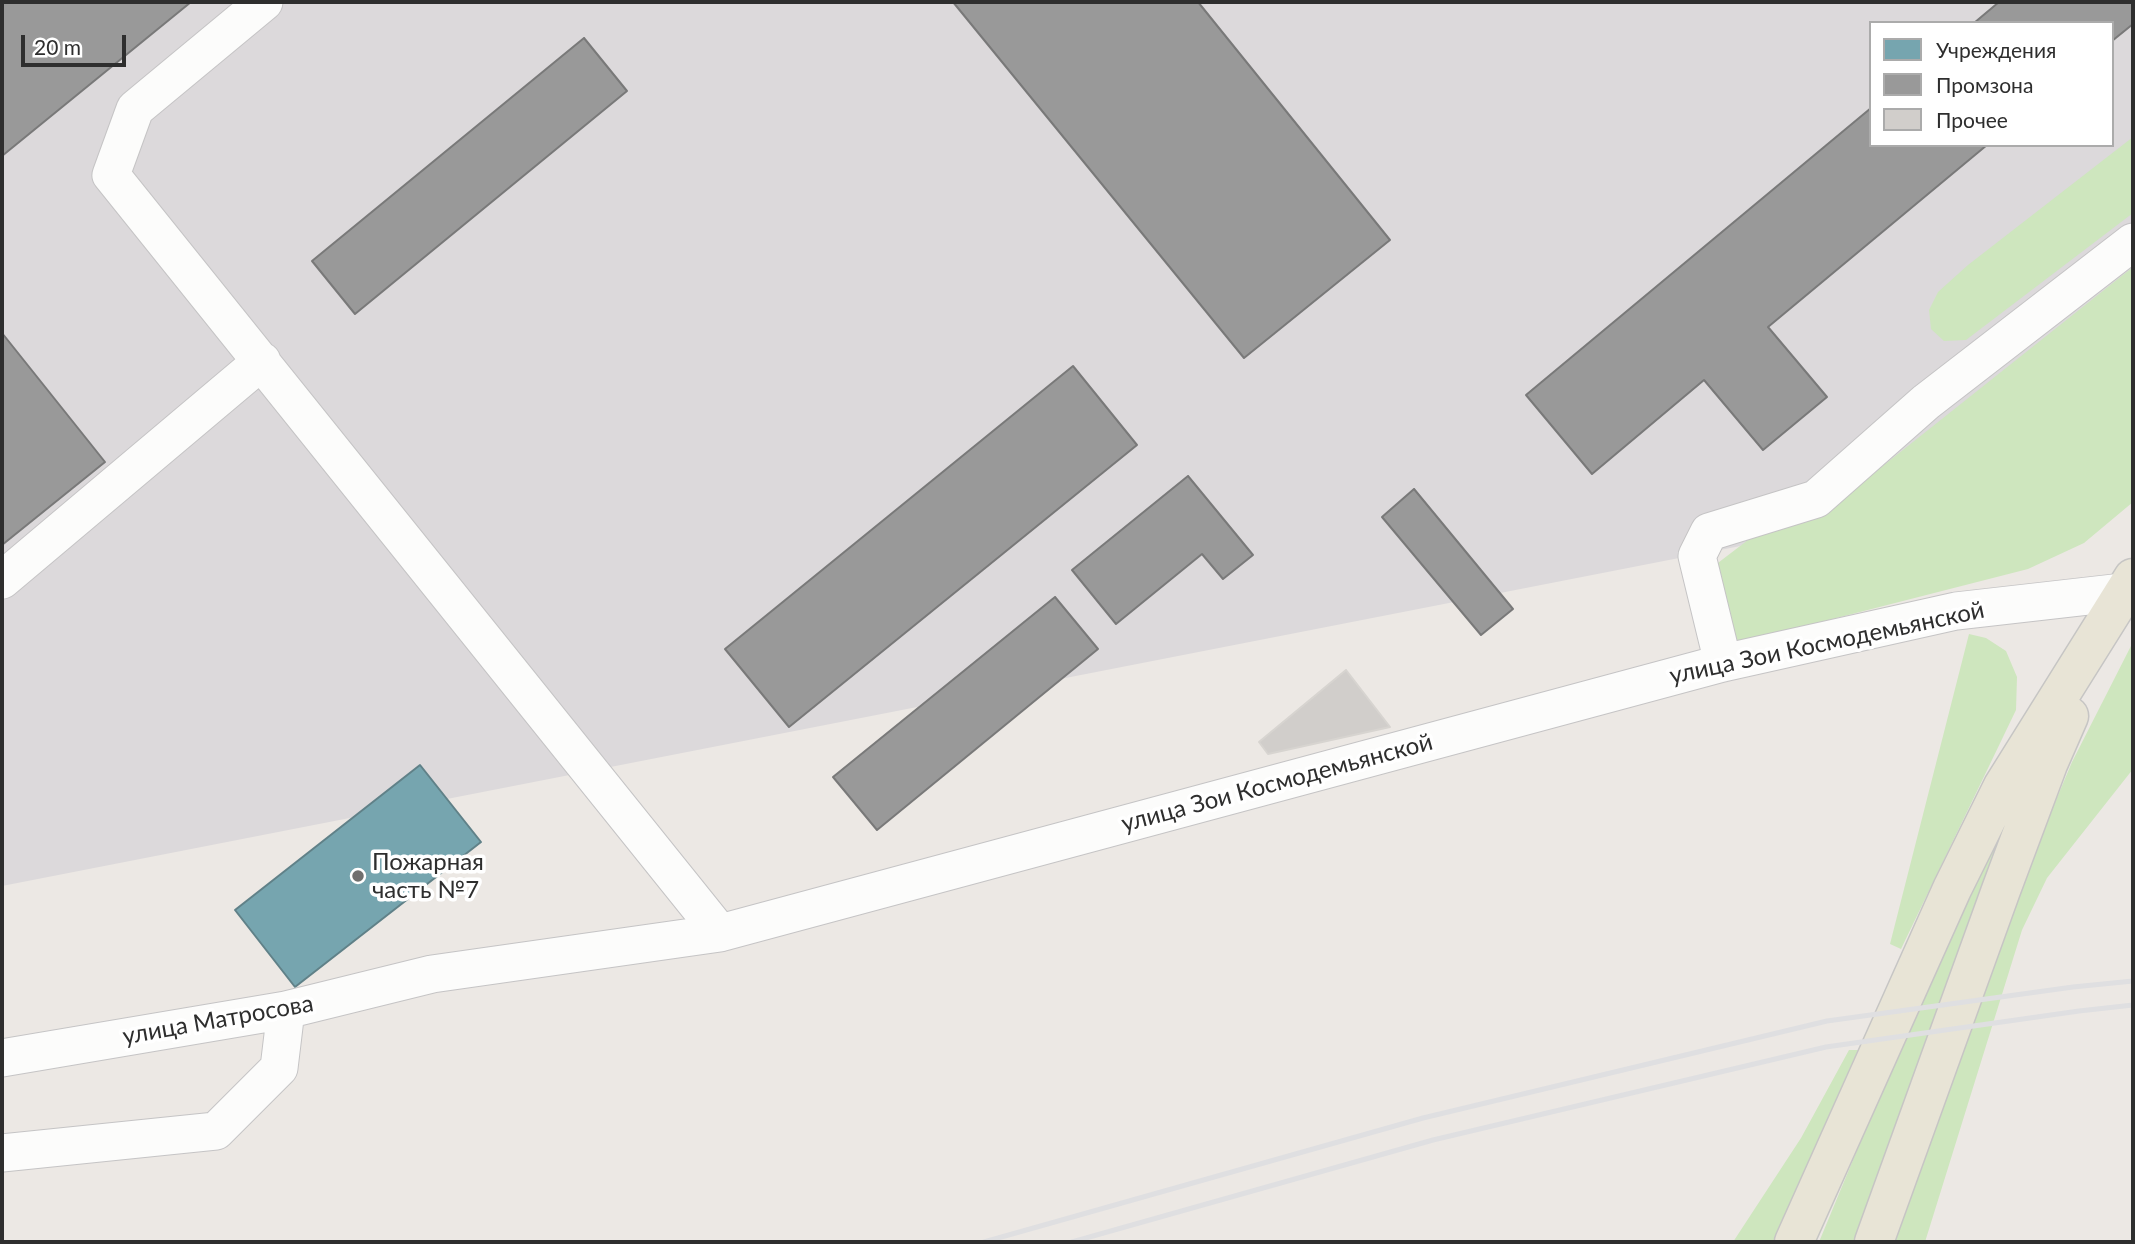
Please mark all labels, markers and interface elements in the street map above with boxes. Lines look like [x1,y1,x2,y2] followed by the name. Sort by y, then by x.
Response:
[24,21,130,65] scale bar
[1869,21,2114,147] legend
[34,34,81,59] text: 20 m
[1936,37,2056,62] text: Учреждения
[1936,72,2033,97] text: Промзона
[1936,107,2008,132] text: Прочее
[1667,596,1987,690] street label: улица Зои Космодемьянской
[1118,728,1436,838] street label: улица Зои Космодемьянской
[372,848,484,904] place label: Пожарная часть №7
[350,868,366,884] marker: Пожарная часть №7
[120,989,316,1051] street label: улица Матросова

